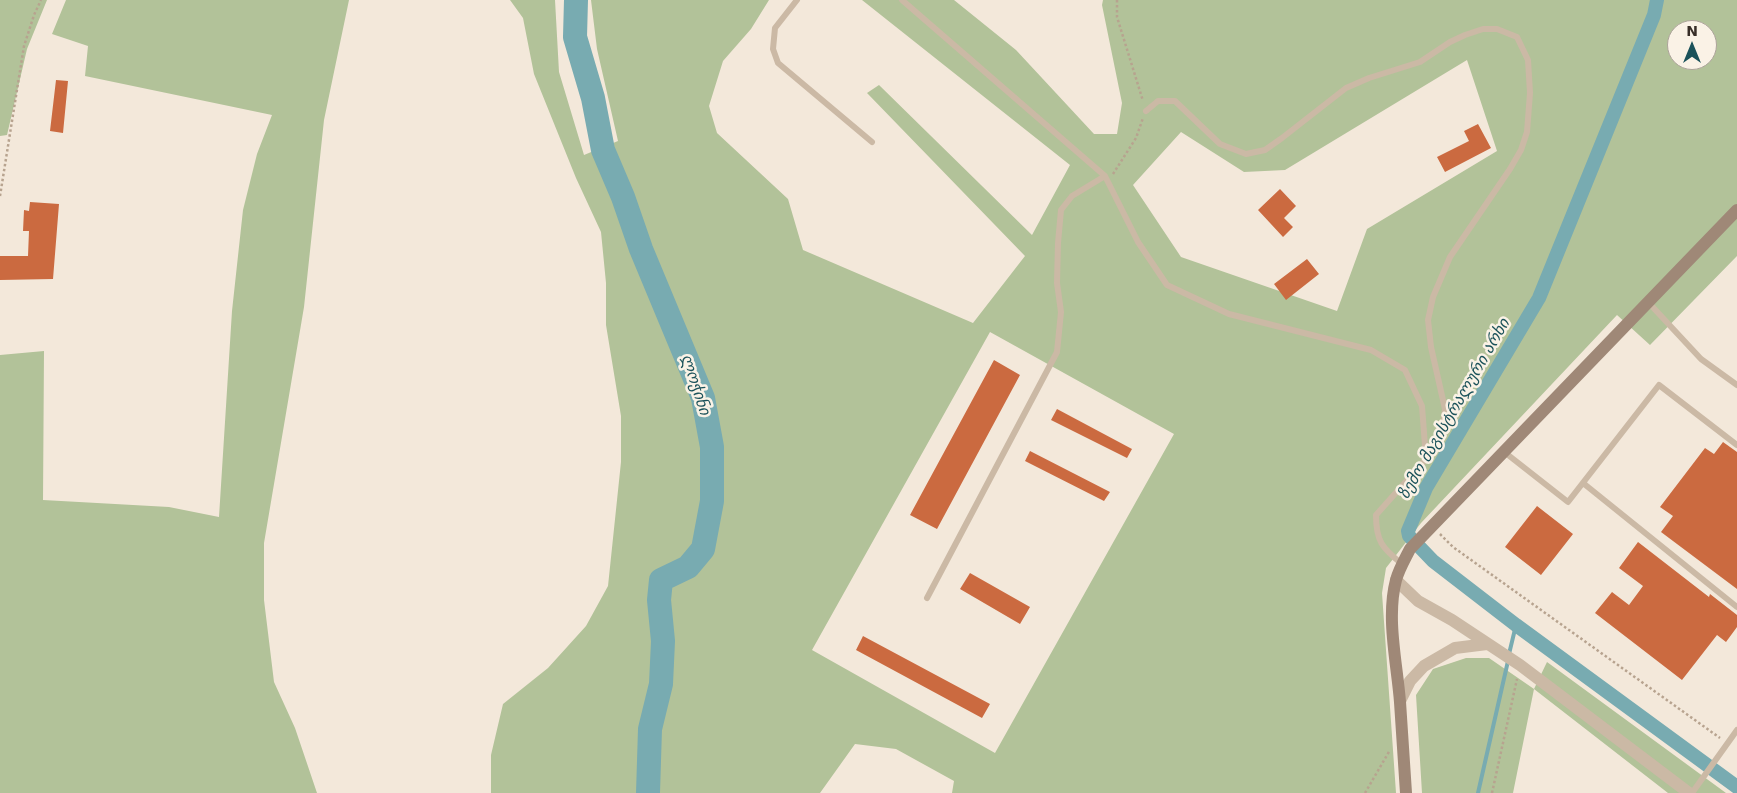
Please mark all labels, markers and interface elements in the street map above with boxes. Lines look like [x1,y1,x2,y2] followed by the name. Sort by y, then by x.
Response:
[1667,20,1717,70] north arrow
[1686,23,1698,39] text: N
[1395,315,1515,503] water label: ზემო მაგისტრალური არხი
[676,352,714,418] water label: ლოჭინი

